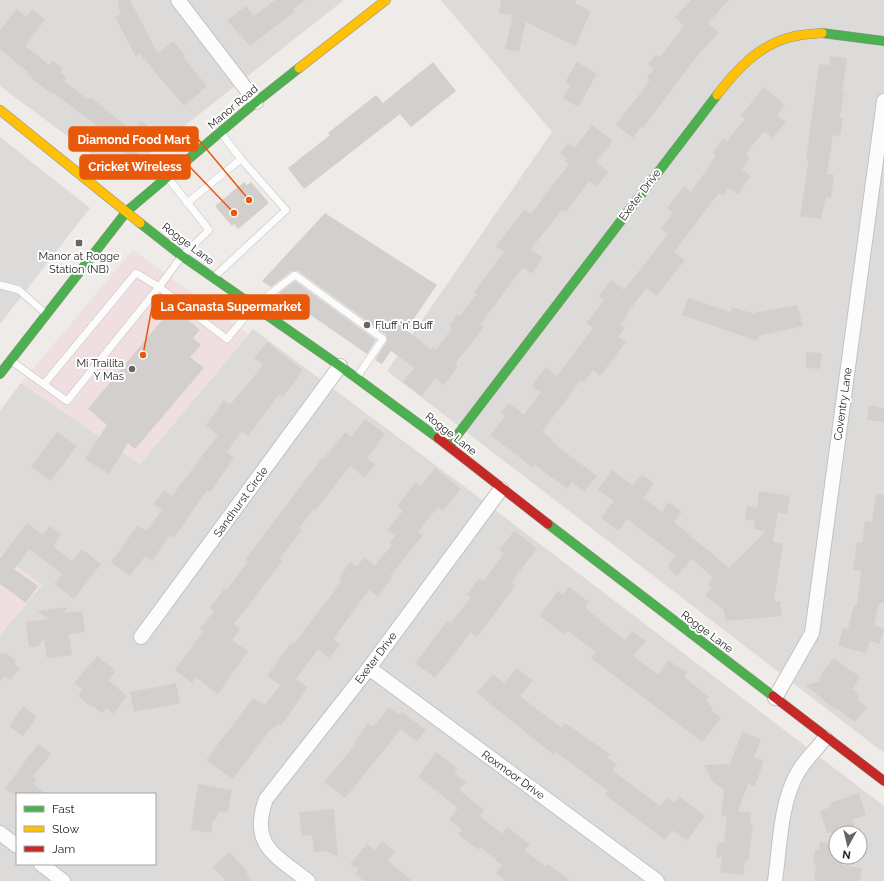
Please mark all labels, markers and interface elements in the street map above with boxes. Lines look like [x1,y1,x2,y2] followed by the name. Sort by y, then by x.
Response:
[205,82,261,132] street label: Manor Road
[69,127,198,151] callout: Diamond Food Mart
[78,133,191,147] text: Diamond Food Mart
[80,155,190,179] callout: Cricket Wireless
[88,160,182,174] text: Cricket Wireless
[616,166,664,223] street label: Exeter Drive
[159,220,217,268] street label: Rogge Lane
[74,238,84,248] marker: Manor at Rogge Station (NB)
[39,250,120,276] place label: Manor at Rogge Station (NB)
[152,295,309,319] callout: La Canasta Supermarket
[160,300,302,314] text: La Canasta Supermarket
[375,319,433,332] place label: Fluff ‘n’ Buff
[362,320,372,330] marker: Fluff ‘n’ Buff
[76,357,124,383] place label: Mi Trailita Y Mas
[127,364,137,374] marker: Mi Trailita Y Mas
[831,366,855,441] street label: Coventry Lane
[423,410,480,458] street label: Rogge Lane
[211,464,271,540] street label: Sandhurst Circle
[678,608,736,656] street label: Rogge Lane
[352,629,400,686] street label: Exeter Drive
[479,748,547,803] street label: Roxmoor Drive
[16,793,156,865] legend
[52,802,75,816] text: Fast
[52,822,79,836] text: Slow
[828,825,868,865] north arrow
[52,842,75,856] text: Jam
[842,847,852,861] text: N

